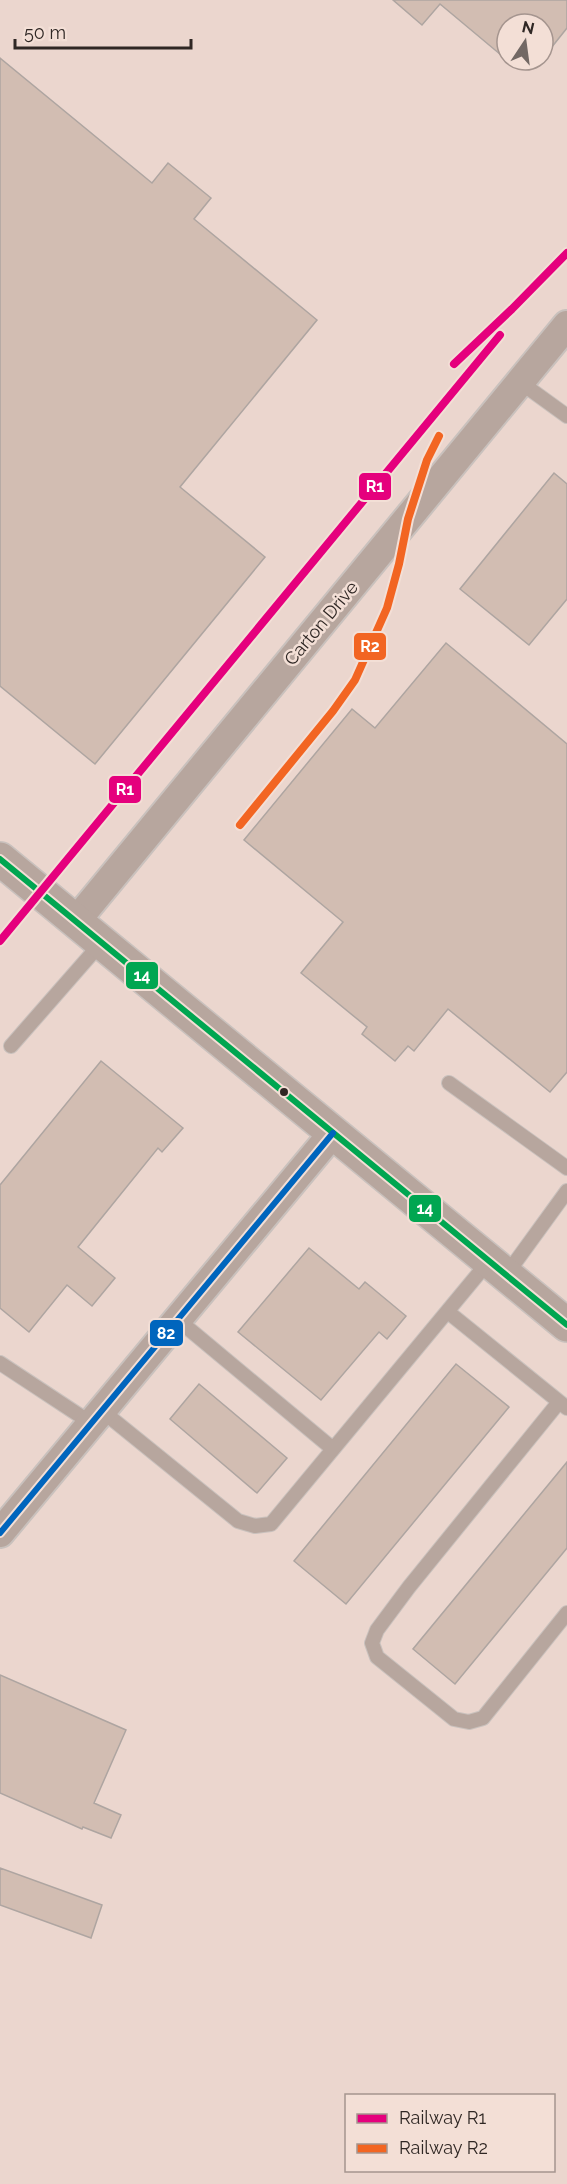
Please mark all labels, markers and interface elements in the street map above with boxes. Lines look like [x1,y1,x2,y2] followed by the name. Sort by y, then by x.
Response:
[15,12,190,50] scale bar
[495,12,555,72] north arrow
[520,17,536,39] text: N
[24,22,66,43] text: 50 m
[358,472,392,501] line badge: R1
[366,477,384,496] text: R1
[280,576,362,669] street label: Carton Drive
[353,632,387,661] line badge: R2
[360,637,380,656] text: R2
[108,775,142,804] line badge: R1
[116,780,134,799] text: R1
[125,961,159,990] line badge: 14
[133,966,151,985] text: 14
[278,1086,290,1098] unlabelled marker
[408,1194,442,1223] line badge: 14
[416,1199,434,1218] text: 14
[149,1319,184,1347] line badge: 82
[157,1324,175,1343] text: 82
[345,2094,555,2172] legend
[399,2107,486,2128] text: Railway R1
[399,2137,488,2158] text: Railway R2

